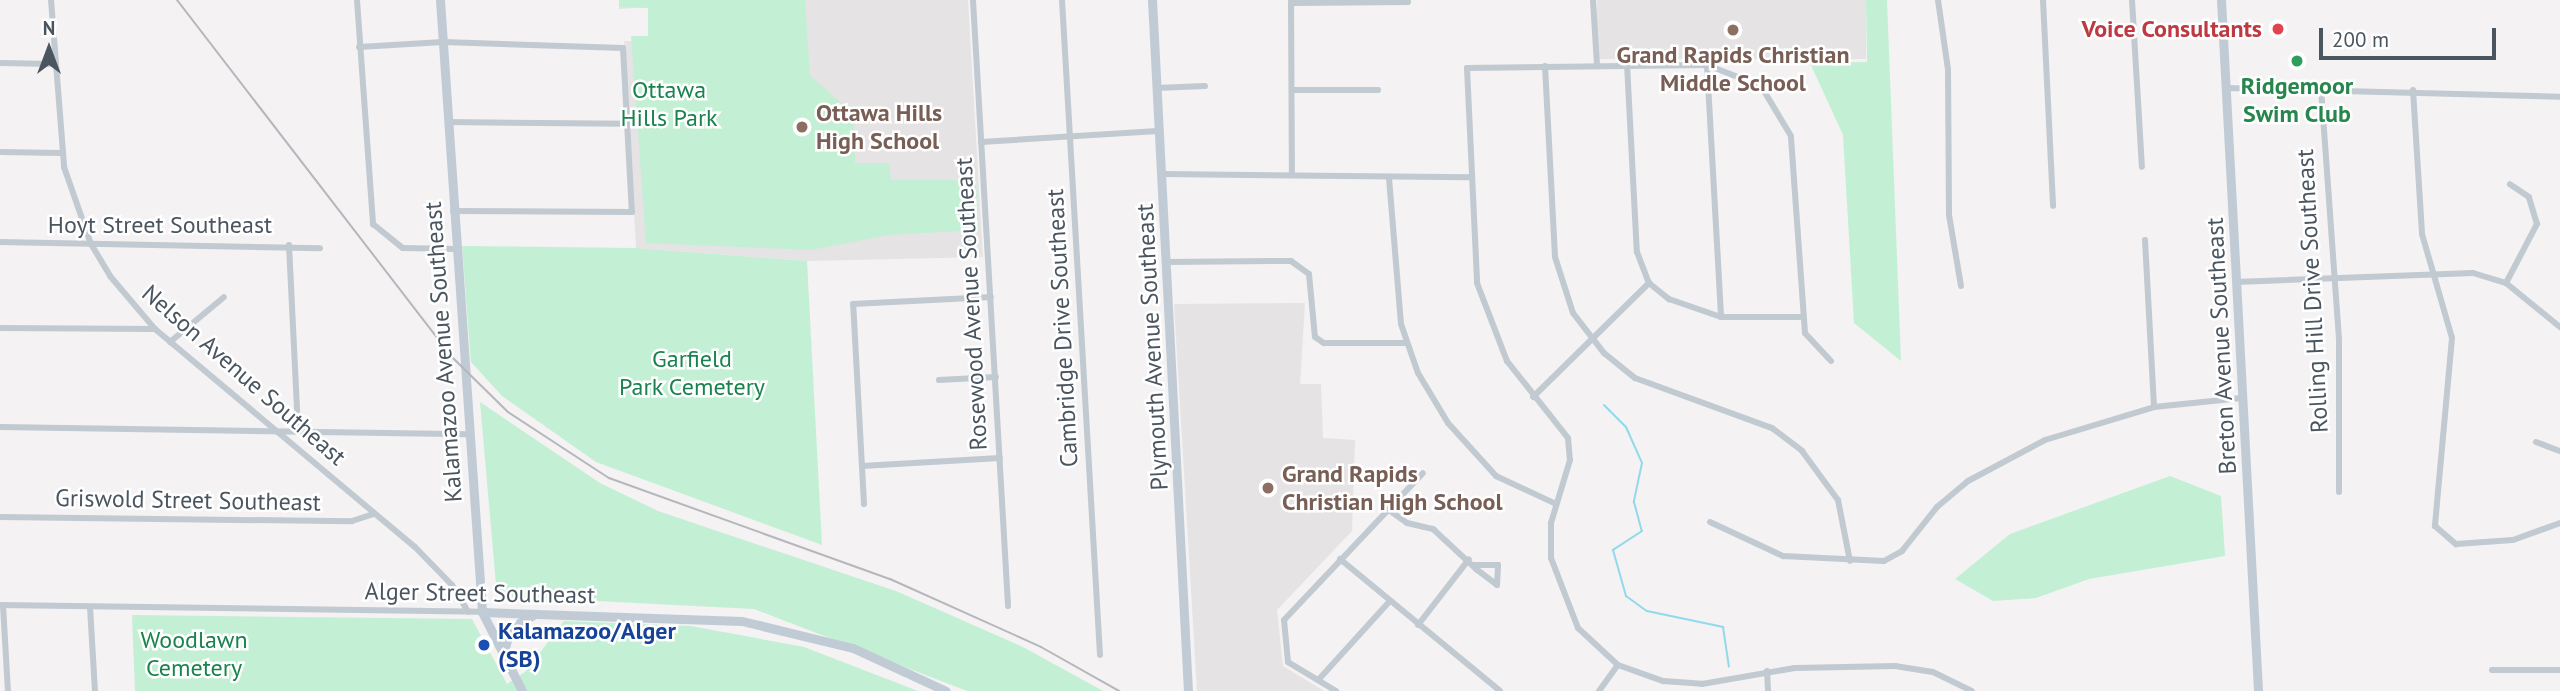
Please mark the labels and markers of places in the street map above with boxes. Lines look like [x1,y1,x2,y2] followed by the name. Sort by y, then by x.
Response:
[2081,15,2262,43] place label: Voice Consultants
[2268,19,2288,39] marker: Voice Consultants
[1725,22,1741,38] marker: Grand Rapids Christian Middle School
[1616,41,1850,97] place label: Grand Rapids Christian Middle School
[2289,53,2305,69] marker: Ridgemoor Swim Club
[2241,72,2353,128] place label: Ridgemoor Swim Club
[816,99,942,155] place label: Ottawa Hills High School
[794,119,810,135] marker: Ottawa Hills High School
[1282,460,1503,516] place label: Grand Rapids Christian High School
[1260,480,1276,496] marker: Grand Rapids Christian High School
[498,617,676,673] place label: Kalamazoo/Alger (SB)
[476,637,492,653] marker: Kalamazoo/Alger (SB)

